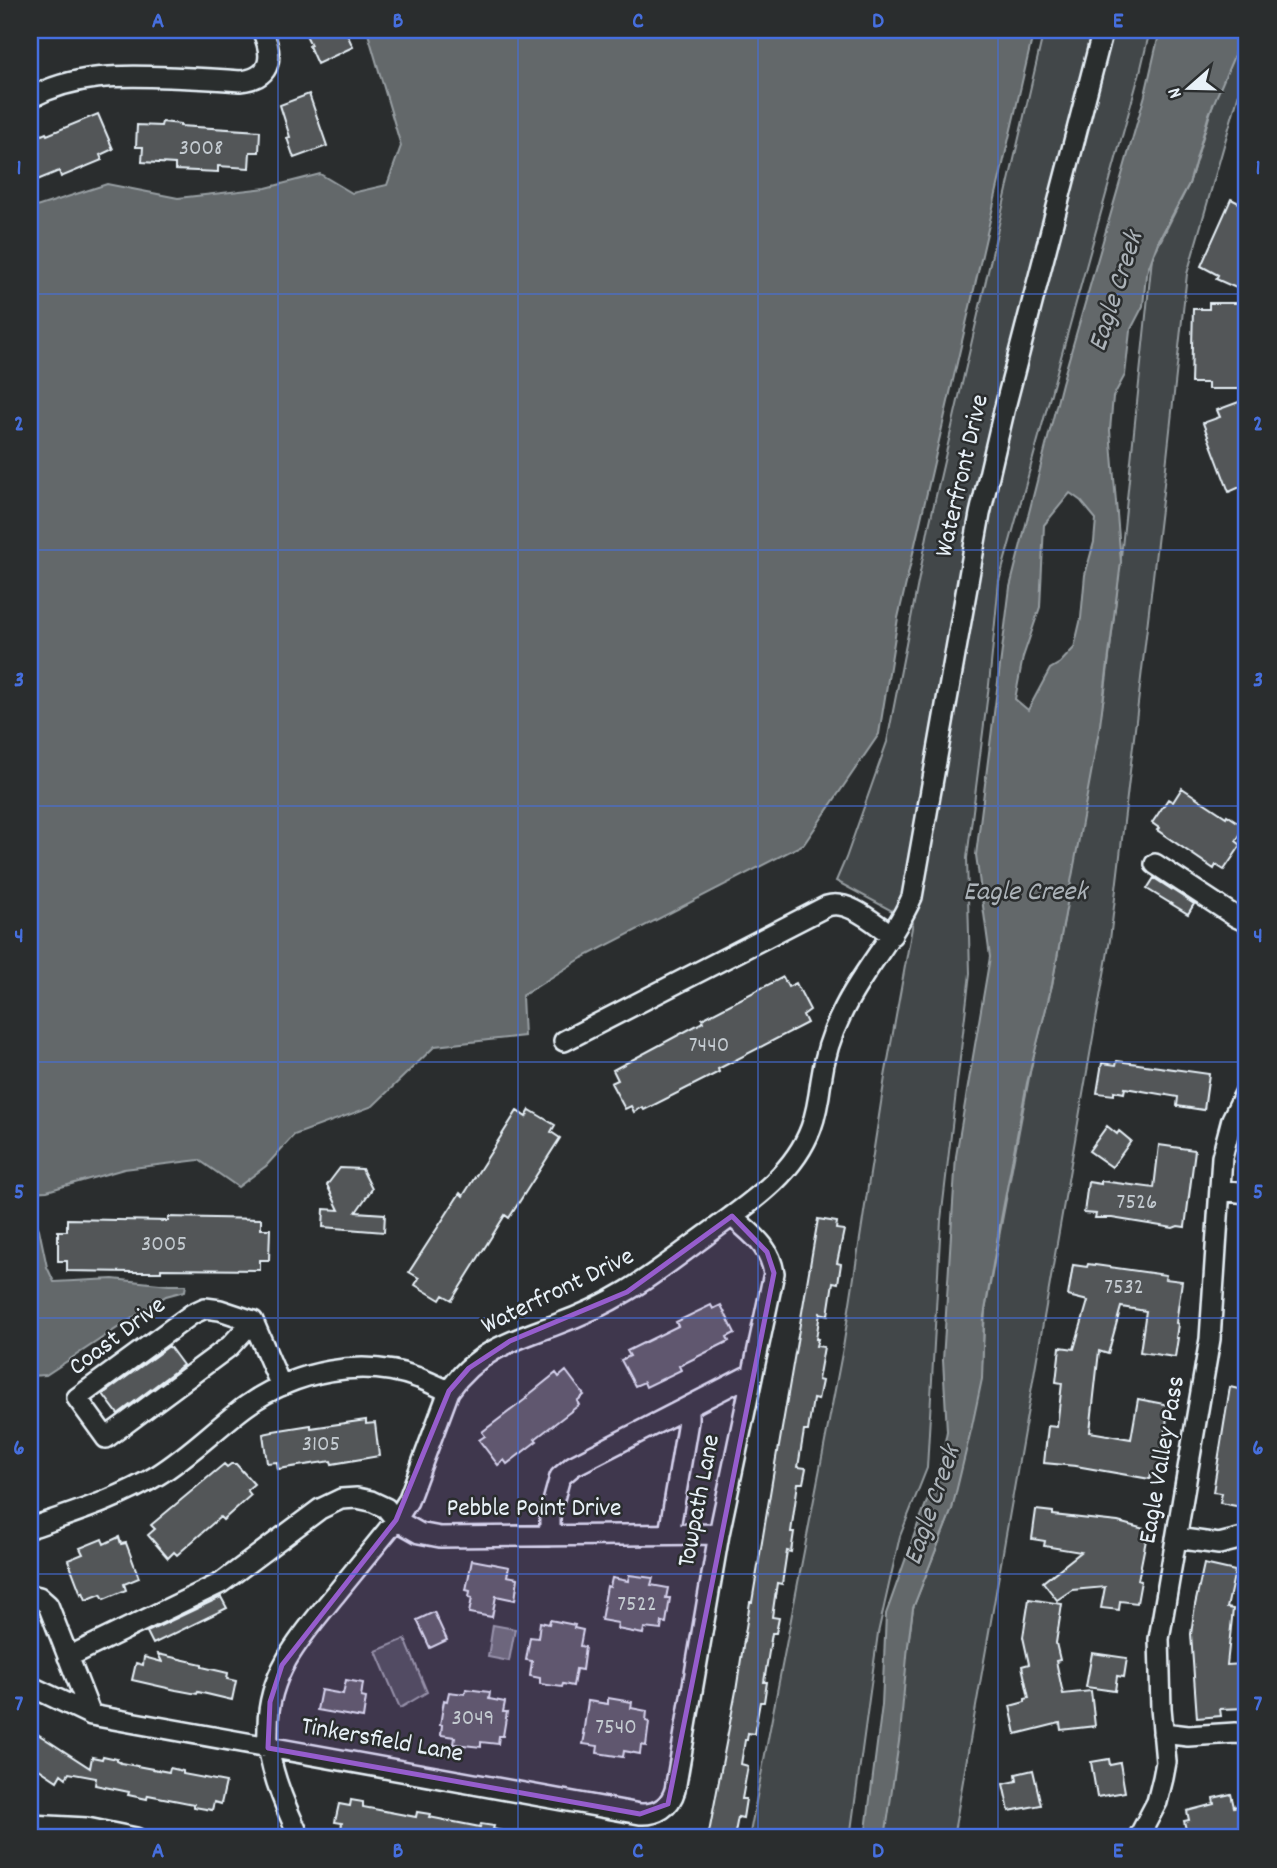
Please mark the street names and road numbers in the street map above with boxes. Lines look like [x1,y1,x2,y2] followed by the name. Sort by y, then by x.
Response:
[926,391,1000,561] street label: Waterfront Drive
[475,1239,641,1345] street label: Waterfront Drive
[62,1288,174,1386] street label: Coast Drive
[1130,1373,1196,1547] street label: Eagle Valley Pass
[669,1432,731,1570] street label: Towpath Lane
[446,1491,622,1528] street label: Pebble Point Drive
[298,1709,466,1773] street label: Tinkersfield Lane

